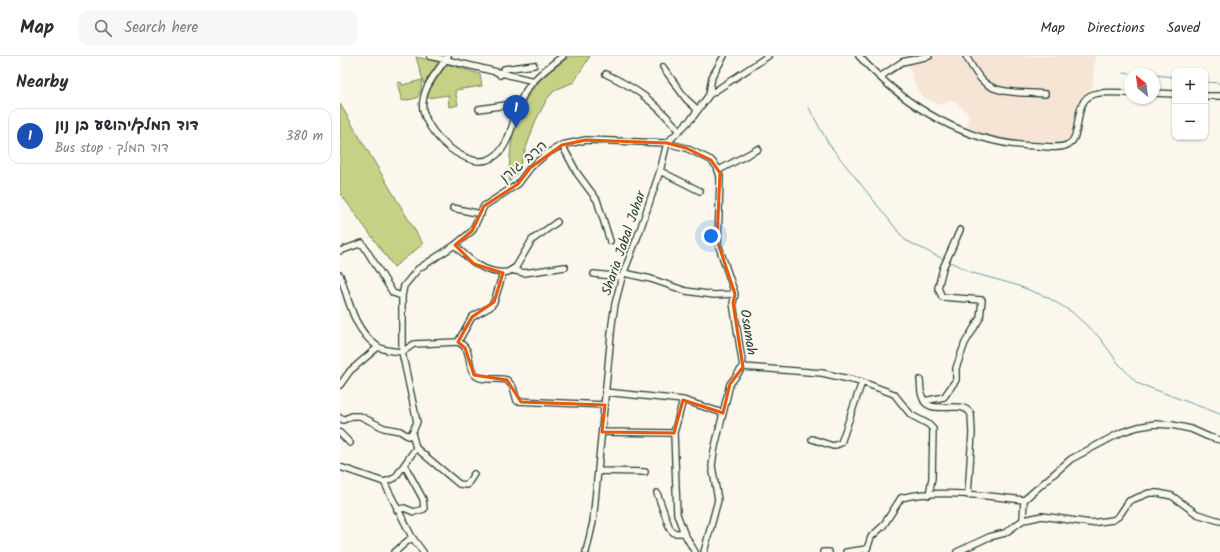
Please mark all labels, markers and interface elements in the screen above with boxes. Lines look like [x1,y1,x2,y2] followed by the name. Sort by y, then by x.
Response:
[78,10,358,46] search box
[20,13,54,43] text: Map
[124,16,198,40] text: Search here
[92,17,114,39] icon: search
[1040,17,1065,39] text: Map
[1087,17,1145,39] text: Directions
[1167,17,1200,39] text: Saved
[1124,68,1160,104] north arrow
[1172,68,1208,140] map controls
[1172,68,1208,104] button: +
[16,69,68,96] text: Nearby
[503,95,529,128] pin: 1
[1172,104,1208,140] button: −
[55,114,199,138] text: דוד המלך/יהושע בן נון
[28,126,32,147] text: 1
[286,126,323,147] text: 380 m
[495,135,552,188] street label: הרב גורן
[55,138,169,159] text: Bus stop · דוד המלך
[596,187,653,299] street label: Sharia Jabal Johar
[701,226,721,246] your location
[734,308,763,357] street label: Osamah

